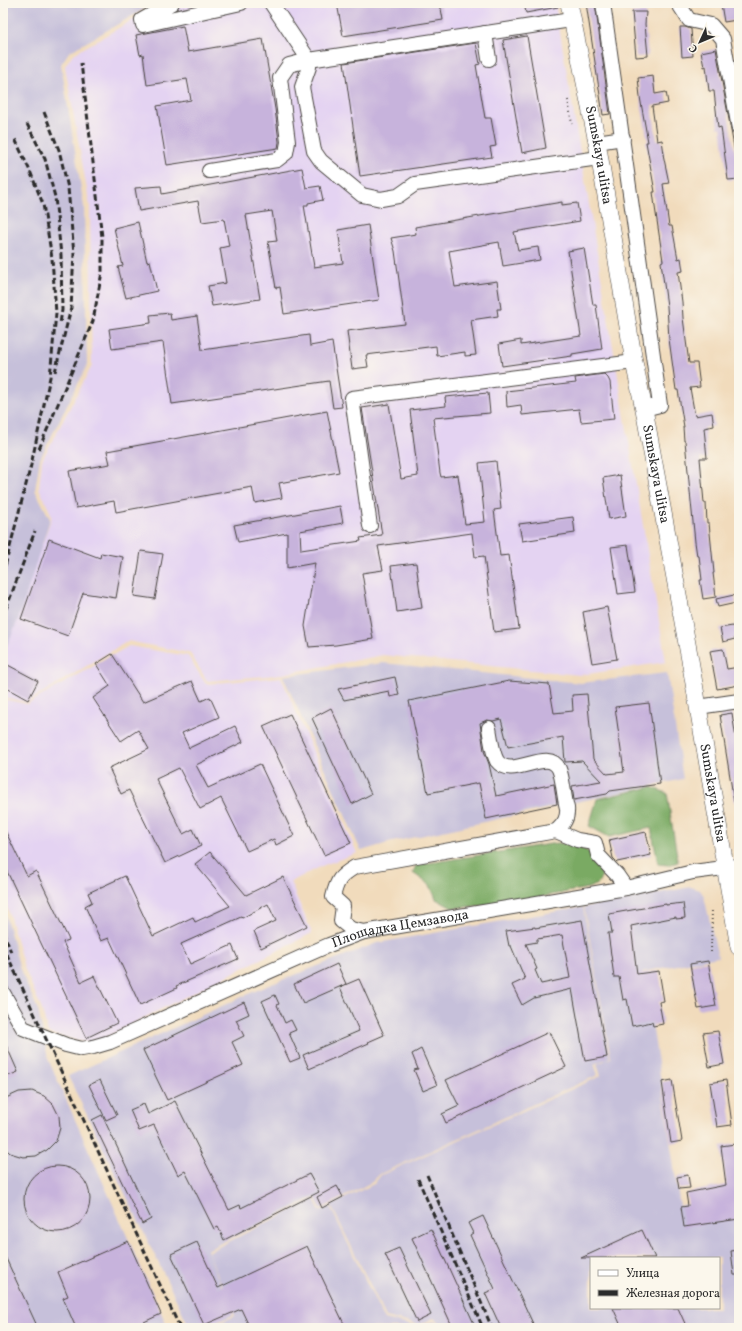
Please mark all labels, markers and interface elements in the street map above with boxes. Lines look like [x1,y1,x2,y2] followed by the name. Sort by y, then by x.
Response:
[680,22,720,62] north arrow
[686,40,702,56] text: С
[580,104,617,206] street label: Sumskaya ulitsa
[638,423,674,525] street label: Sumskaya ulitsa
[695,742,730,844] street label: Sumskaya ulitsa
[329,905,470,953] street label: Площадка Цемзавода
[590,1257,720,1309] legend
[626,1266,659,1282] text: Улица
[626,1286,720,1302] text: Железная дорога

